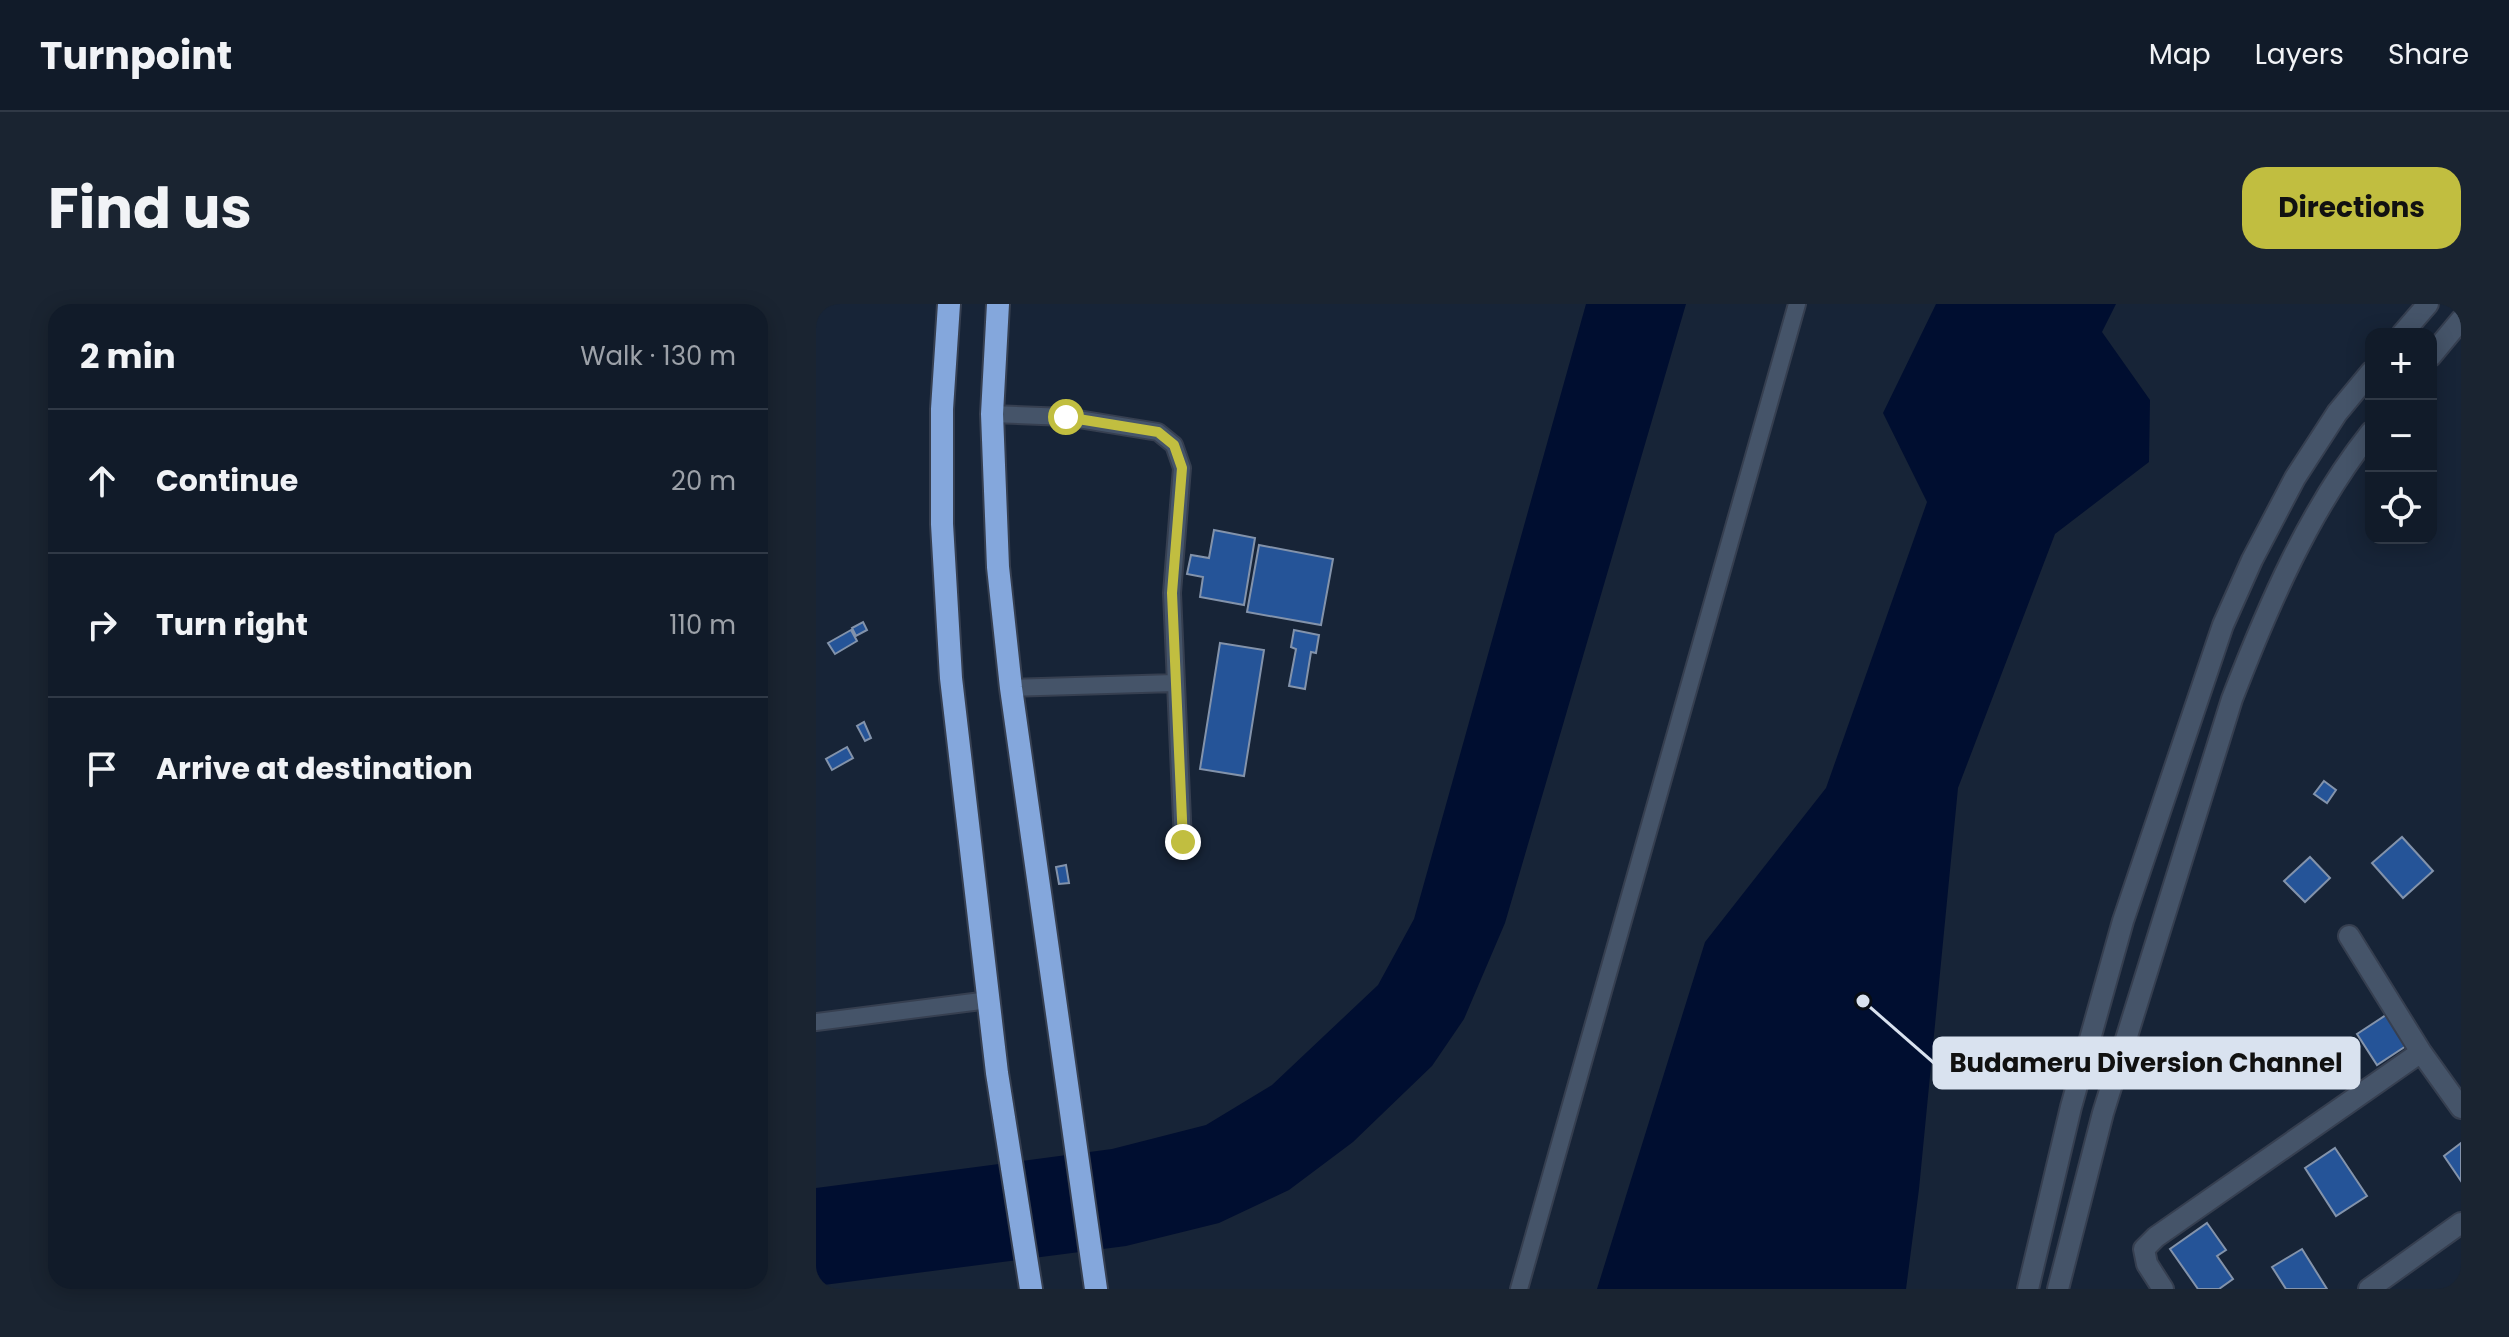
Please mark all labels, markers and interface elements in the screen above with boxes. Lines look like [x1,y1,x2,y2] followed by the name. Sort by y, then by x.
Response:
[40,29,232,82] text: Turnpoint
[2149,35,2211,74] text: Map
[2255,35,2344,74] text: Layers
[2388,35,2469,74] text: Share
[2242,167,2461,249] button: Directions
[48,169,252,248] text: Find us
[2365,328,2437,544] map controls
[2365,328,2437,400] button: +
[80,332,176,380] text: 2 min
[580,338,736,374] text: Walk · 130 m
[1048,399,1084,435] route start
[2365,400,2437,472] button: −
[80,459,124,503] icon: ahead
[156,459,298,502] text: Continue
[671,463,736,499] text: 20 m
[2365,472,2437,544] button: locate
[80,603,124,647] icon: right
[156,603,308,646] text: Turn right
[669,607,736,643] text: 110 m
[80,747,124,791] icon: arrive
[156,747,473,790] text: Arrive at destination
[1165,824,1201,860] route end
[1934,1038,2359,1088] callout: Budameru Diversion Channel
[1949,1045,2343,1081] text: Budameru Diversion Channel

